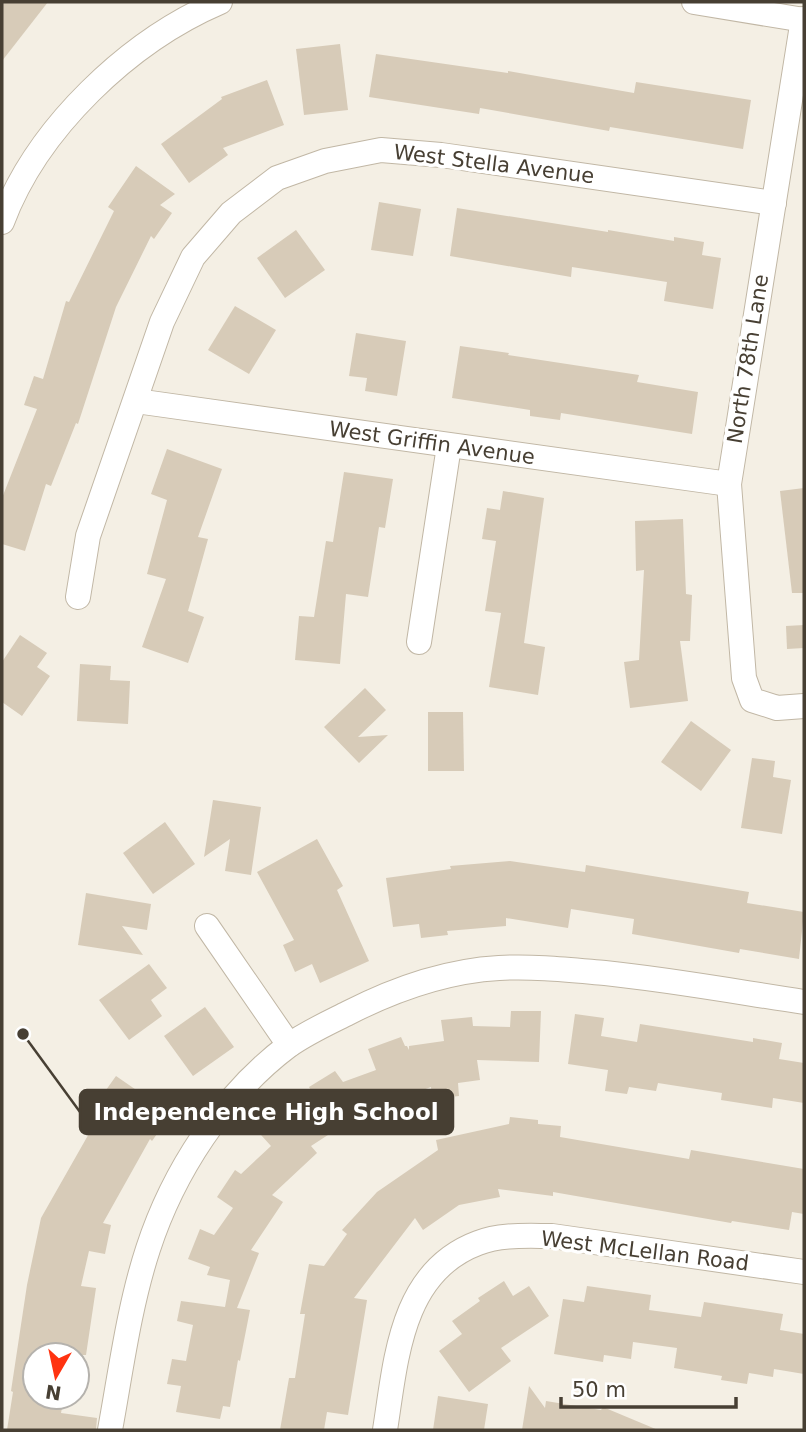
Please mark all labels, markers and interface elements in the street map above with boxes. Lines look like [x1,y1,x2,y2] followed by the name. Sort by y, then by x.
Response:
[392,140,596,188] street label: West Stella Avenue
[723,273,773,445] street label: North 78th Lane
[328,417,536,469] street label: West Griffin Avenue
[80,1090,453,1134] callout: Independence High School
[93,1099,439,1125] text: Independence High School
[540,1226,750,1276] street label: West McLellan Road
[21,1341,91,1411] north arrow
[561,1366,736,1410] scale bar
[572,1378,626,1402] text: 50 m
[44,1381,63,1405] text: N

